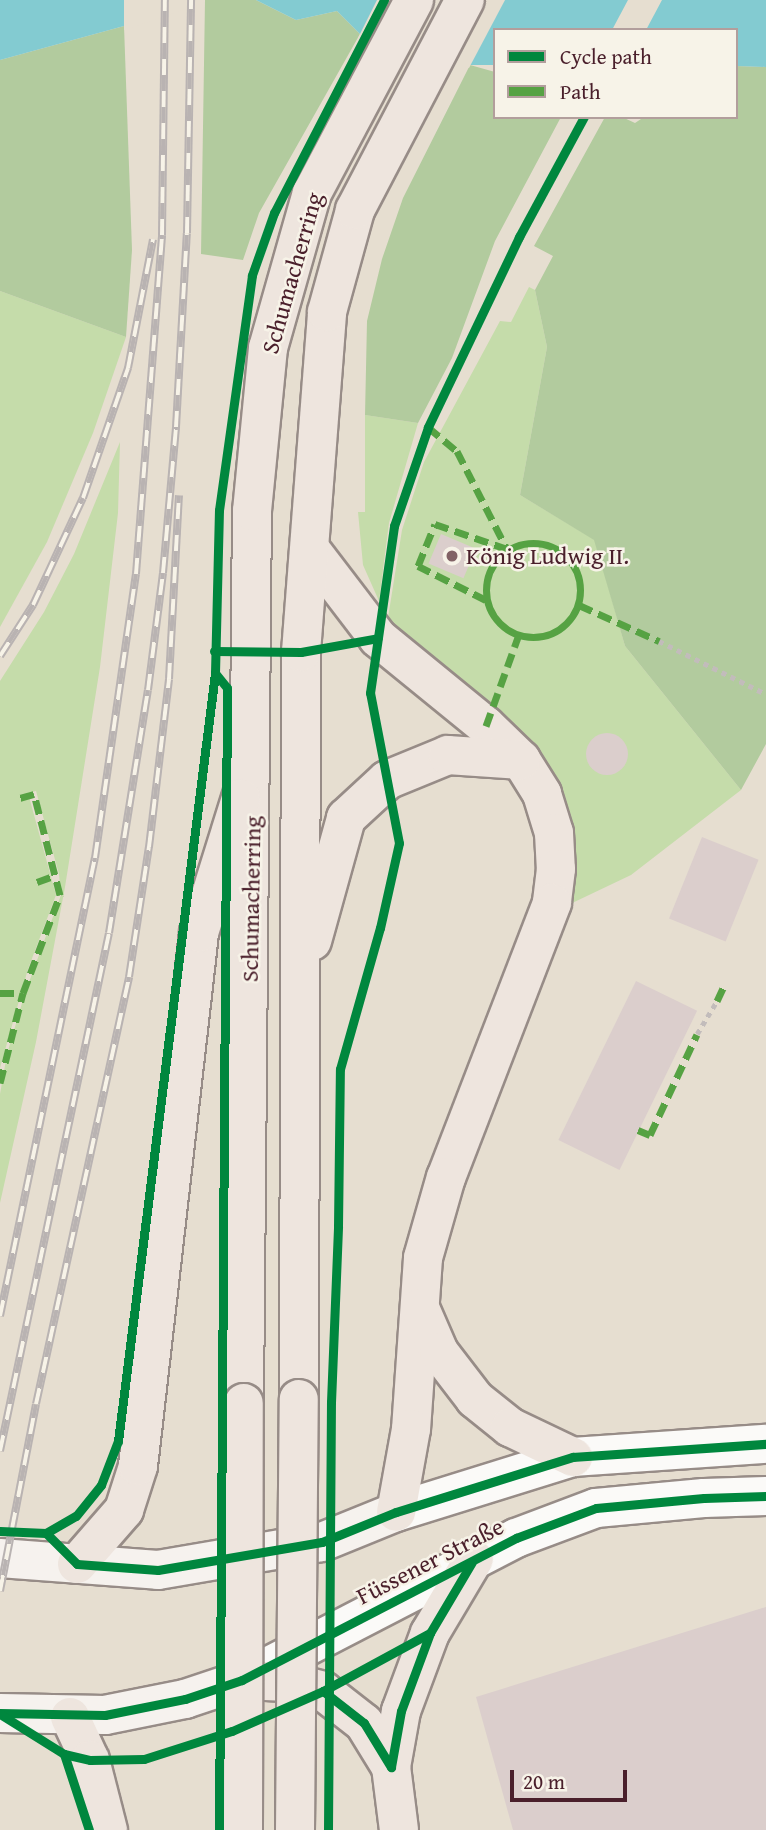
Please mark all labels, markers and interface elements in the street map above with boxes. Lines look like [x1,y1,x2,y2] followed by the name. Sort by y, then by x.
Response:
[493,28,738,119] legend
[560,41,652,72] text: Cycle path
[560,76,600,107] text: Path
[255,189,329,357] street label: Schumacherring
[466,542,629,570] place label: König Ludwig II.
[444,548,460,564] marker: König Ludwig II.
[235,816,267,982] street label: Schumacherring
[352,1512,508,1610] street label: Füssener Straße
[514,1756,631,1800] scale bar
[523,1766,565,1797] text: 20 m

